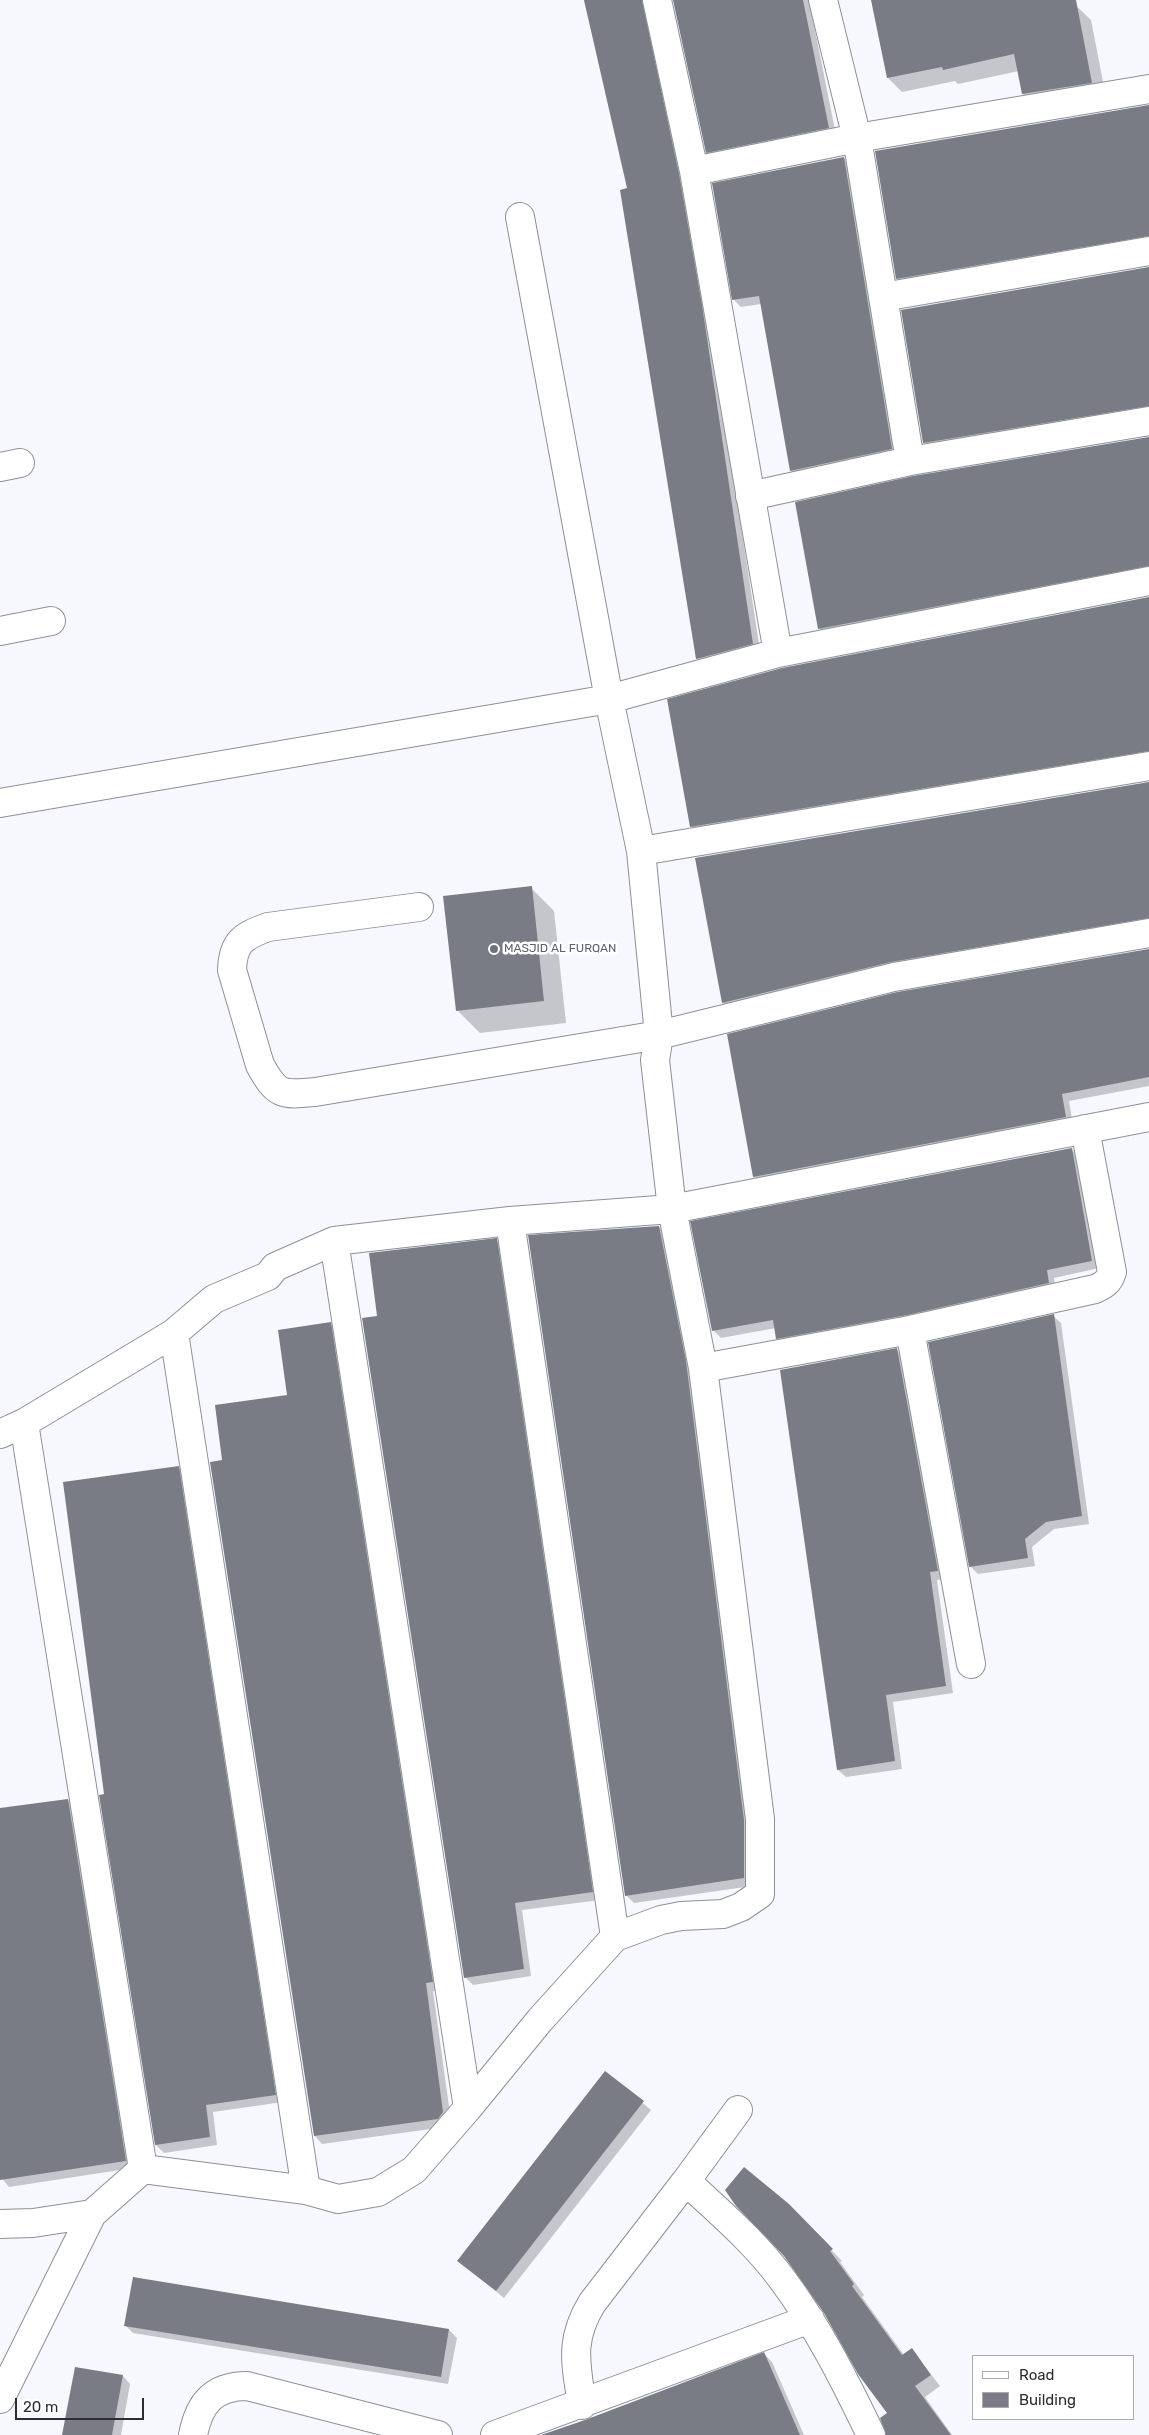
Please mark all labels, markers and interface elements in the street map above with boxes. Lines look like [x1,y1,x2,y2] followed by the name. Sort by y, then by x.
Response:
[504,942,616,956] place label: MASJID AL FURQAN
[488,943,500,955] marker: MASJID AL FURQAN
[972,2355,1134,2420] legend
[1019,2366,1055,2384] text: Road
[18,2388,146,2420] scale bar
[1019,2391,1076,2409] text: Building
[23,2398,58,2416] text: 20 m

